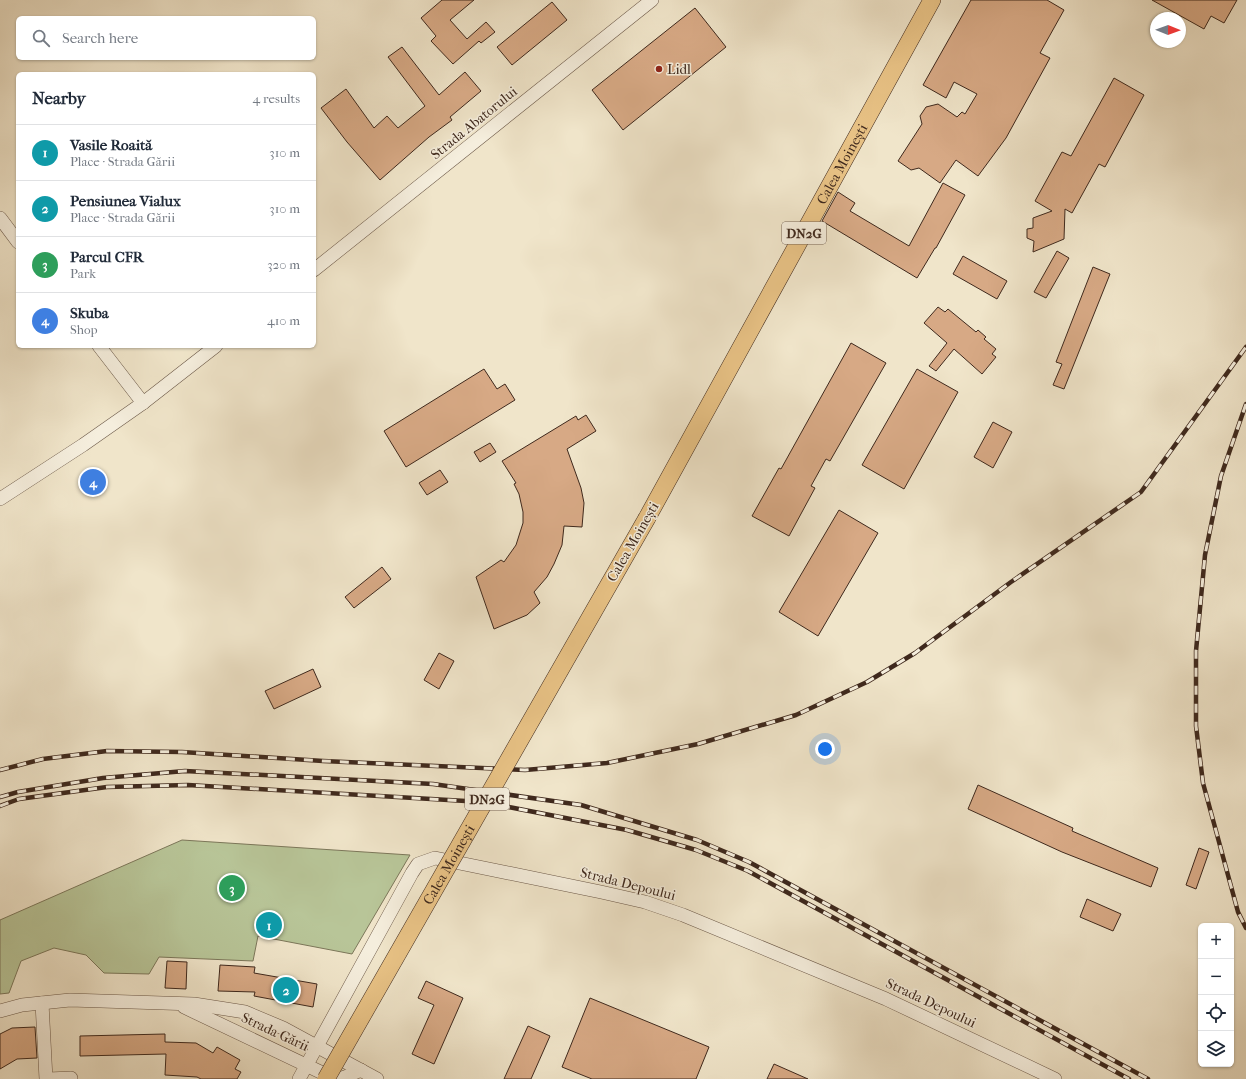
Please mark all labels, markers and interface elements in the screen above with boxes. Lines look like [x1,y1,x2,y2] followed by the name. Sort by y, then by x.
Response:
[1150,12,1186,48] north arrow
[16,16,316,60] search box
[30,27,52,49] icon: search
[62,29,138,47] text: Search here
[667,61,691,78] place label: Lidl
[654,64,664,74] marker: Lidl
[427,83,521,163] street label: Strada Abatorului
[32,88,86,108] text: Nearby
[253,91,300,106] text: 4 results
[813,121,871,207] street label: Calea Moinești
[70,136,152,154] text: Vasile Roaită
[43,145,47,160] text: 1
[269,145,300,160] text: 310 m
[70,154,175,169] text: Place · Strada Gării
[70,192,181,210] text: Pensiunea Vialux
[42,201,48,216] text: 2
[269,201,300,216] text: 310 m
[70,210,175,225] text: Place · Strada Gării
[782,222,826,244] road number: DN2G
[70,248,144,266] text: Parcul CFR
[42,257,48,272] text: 3
[267,257,300,272] text: 320 m
[70,266,96,281] text: Park
[70,304,109,322] text: Skuba
[41,313,49,328] text: 4
[267,313,300,328] text: 410 m
[70,322,98,337] text: Shop
[80,467,106,497] pin: 4
[603,499,663,585] street label: Calea Moinești
[815,739,835,759] your location
[465,788,509,810] road number: DN2G
[419,822,478,908] street label: Calea Moinești
[579,864,677,904] street label: Strada Depoului
[219,873,245,903] pin: 3
[256,910,282,940] pin: 1
[1198,923,1234,1067] map controls
[1198,923,1234,959] button: +
[1198,959,1234,995] button: −
[273,975,299,1005] pin: 2
[883,975,979,1031] street label: Strada Depoului
[1198,995,1234,1031] button: locate
[239,1009,311,1055] street label: Strada Gării
[1198,1031,1234,1067] button: layers

